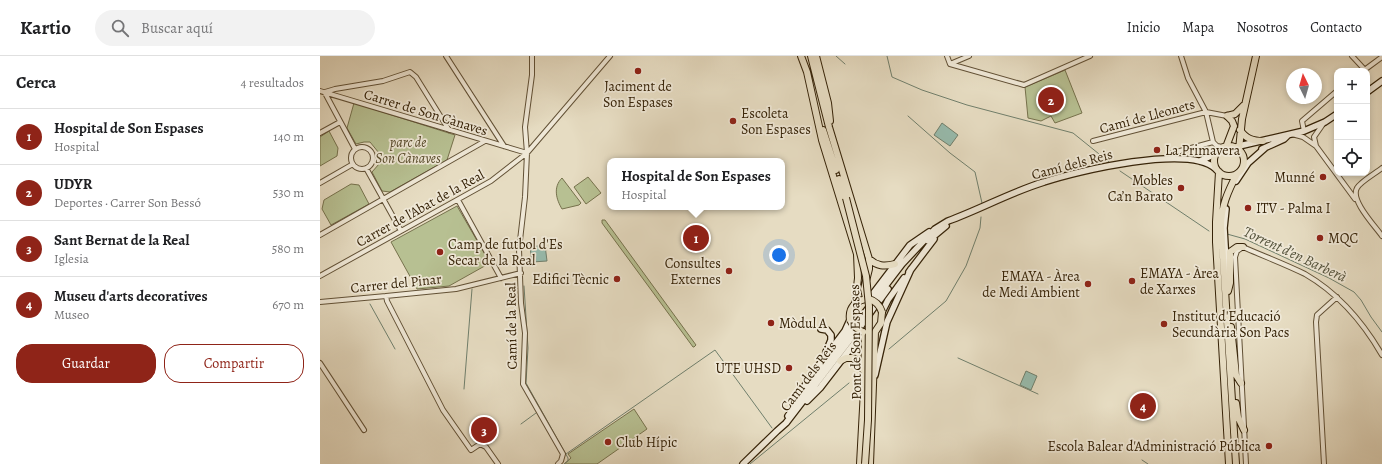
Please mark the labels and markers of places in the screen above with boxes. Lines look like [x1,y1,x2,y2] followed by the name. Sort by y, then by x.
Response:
[633,66,643,76] marker: Jaciment de Son Espases
[603,77,673,112] place label: Jaciment de Son Espases
[1038,85,1064,115] pin: 2
[741,104,811,139] place label: Escoleta Son Espases
[728,116,738,126] marker: Escoleta Son Espases
[1165,141,1241,160] place label: La Primavera
[1152,145,1162,155] marker: La Primavera
[1274,168,1315,187] place label: Munné
[1108,171,1173,206] place label: Mobles Ca’n Barato
[1318,172,1328,182] marker: Munné
[1176,183,1186,193] marker: Mobles Ca’n Barato
[1256,199,1331,218] place label: ITV - Palma I
[1243,203,1253,213] marker: ITV - Palma I
[683,223,709,253] pin: 1
[1328,229,1358,248] place label: MQC
[1315,233,1325,243] marker: MQC
[448,235,563,270] place label: Camp de futbol d'Es Secar de la Real
[435,247,445,257] marker: Camp de futbol d'Es Secar de la Real
[665,254,721,289] place label: Consultes Externes
[1140,264,1220,299] place label: EMAYA - Àrea de Xarxes
[724,266,734,276] marker: Consultes Externes
[982,267,1080,302] place label: EMAYA - Àrea de Medi Ambient
[532,270,609,289] place label: Edifici Tècnic
[612,274,622,284] marker: Edifici Tècnic
[1127,276,1137,286] marker: EMAYA - Àrea de Xarxes
[1083,279,1093,289] marker: EMAYA - Àrea de Medi Ambient
[1172,307,1289,342] place label: Institut d'Educació Secundària Son Pacs
[779,314,828,333] place label: Mòdul A
[766,318,776,328] marker: Mòdul A
[1159,319,1169,329] marker: Institut d'Educació Secundària Son Pacs
[715,359,781,378] place label: UTE UHSD
[784,363,794,373] marker: UTE UHSD
[1130,391,1156,421] pin: 4
[471,415,497,445] pin: 3
[616,433,677,452] place label: Club Hípic
[603,437,613,447] marker: Club Hípic
[1047,437,1261,456] place label: Escola Balear d'Administració Pública
[1264,441,1274,451] marker: Escola Balear d'Administració Pública

